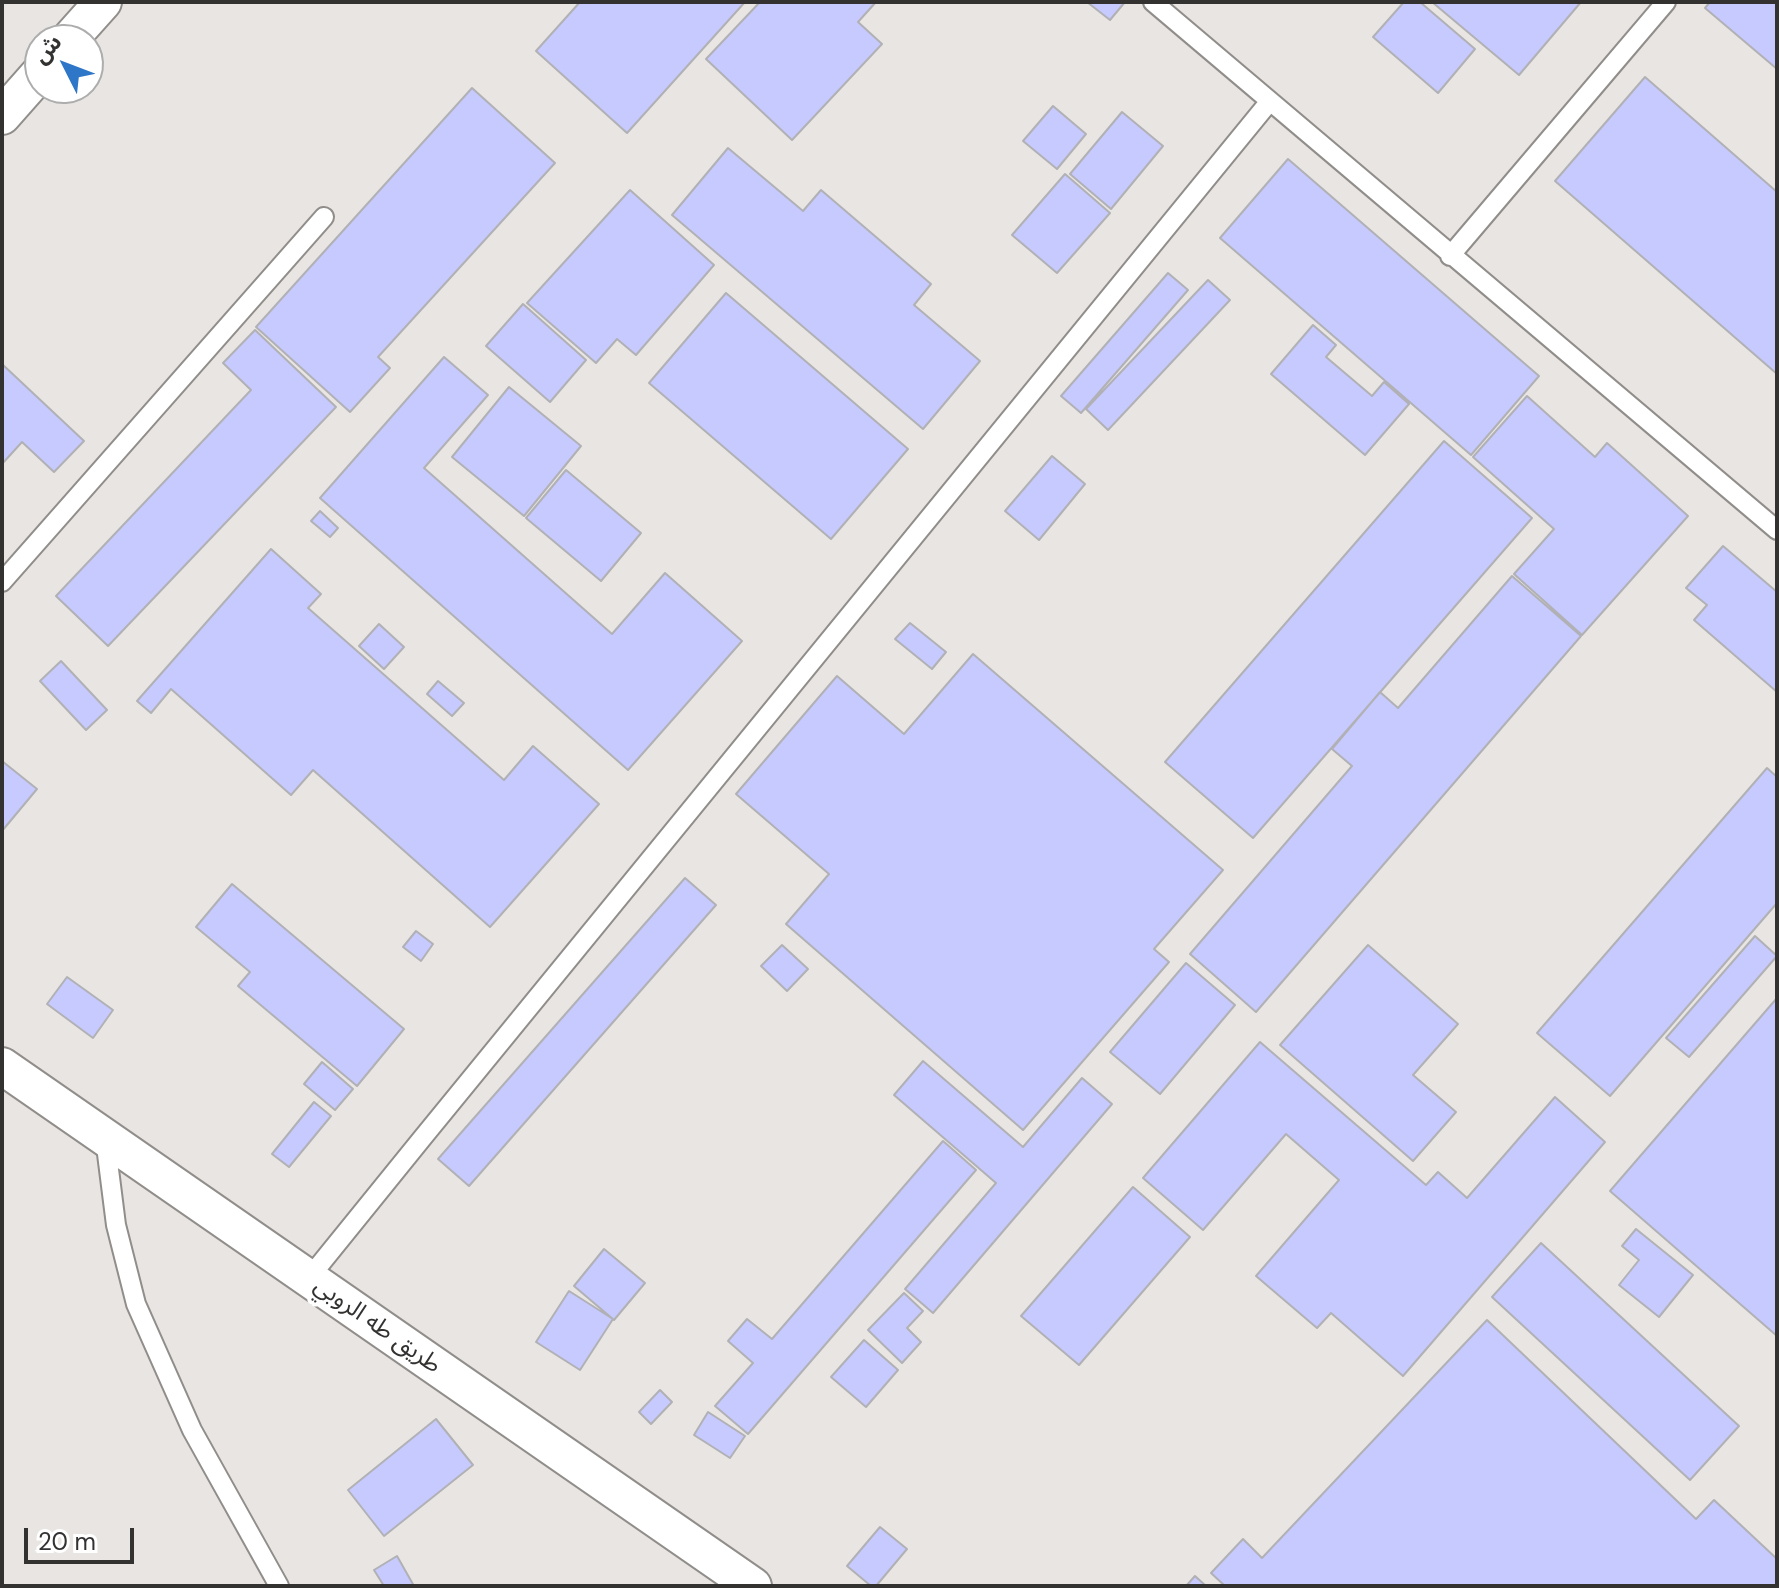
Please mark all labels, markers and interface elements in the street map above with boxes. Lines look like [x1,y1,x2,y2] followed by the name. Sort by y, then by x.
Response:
[24,24,104,104] north arrow
[26,28,68,70] text: ش
[308,1272,446,1380] street label: طريق طه الروبي
[28,1512,138,1562] scale bar
[38,1526,96,1557] text: 20 m

